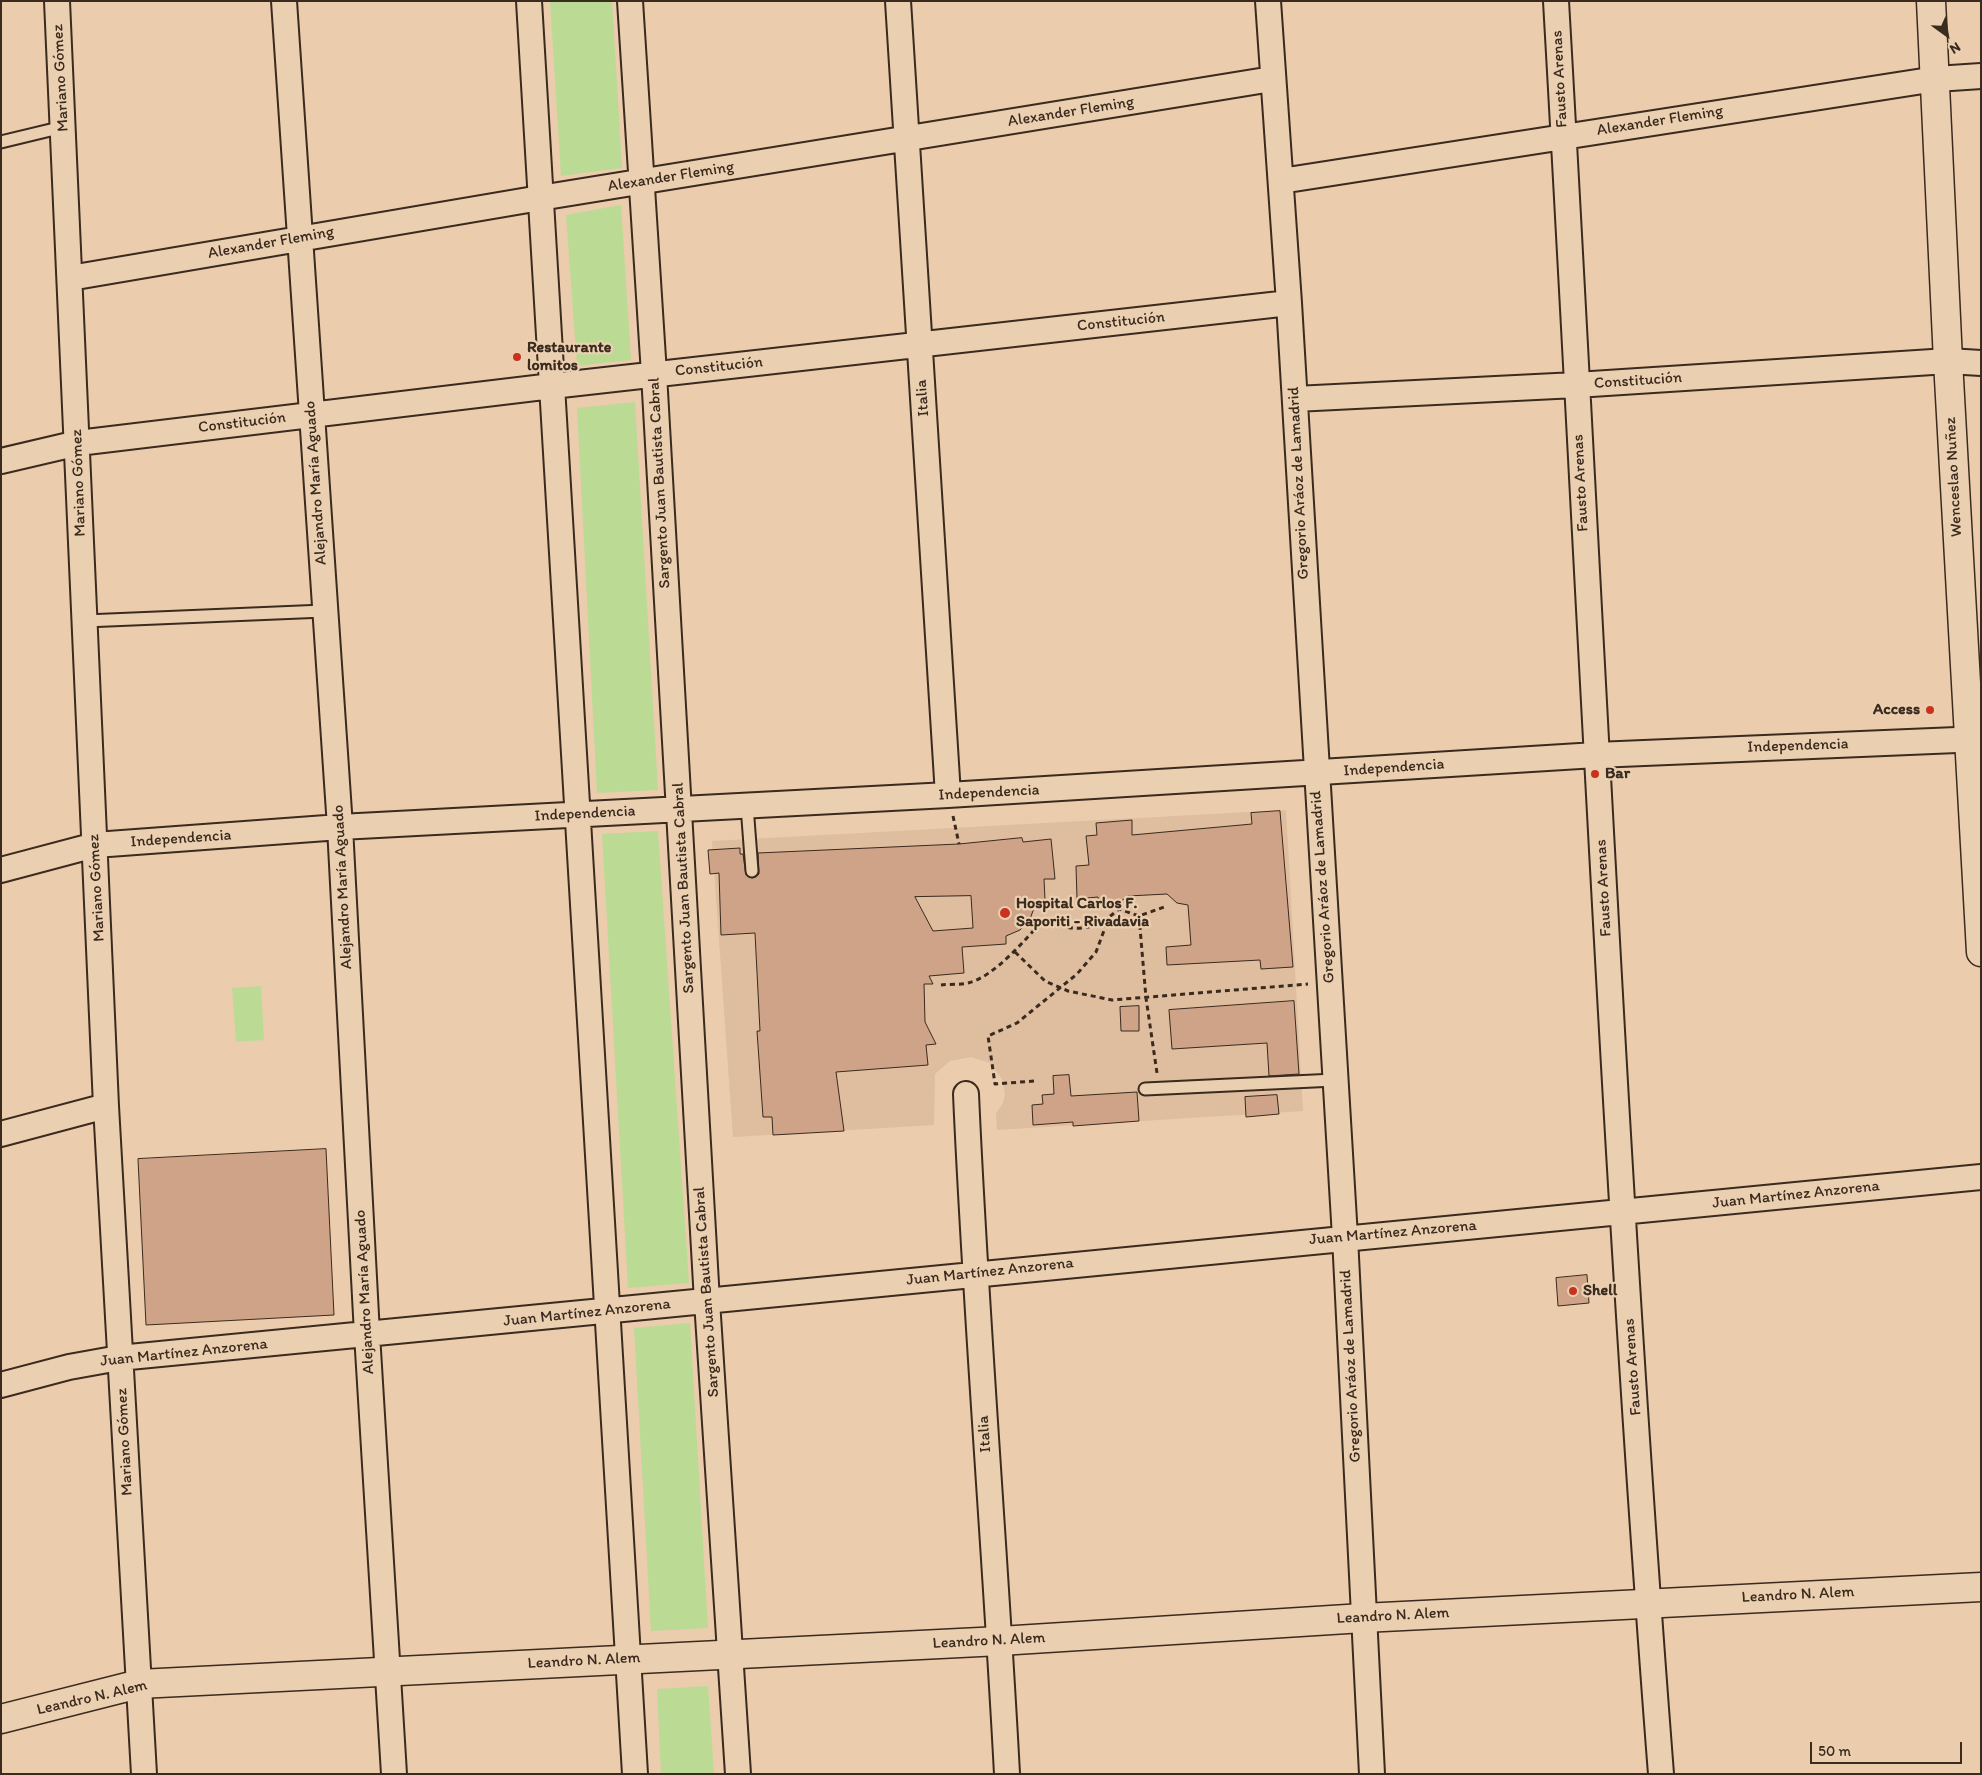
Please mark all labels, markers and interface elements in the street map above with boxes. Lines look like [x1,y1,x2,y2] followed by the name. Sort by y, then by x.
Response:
[1922,10,1972,60] north arrow
[49,24,73,132] street label: Mariano Gómez
[1548,30,1572,128] street label: Fausto Arenas
[1947,38,1964,58] text: N
[1006,93,1136,131] street label: Alexander Fleming
[1595,102,1725,140] street label: Alexander Fleming
[606,158,736,196] street label: Alexander Fleming
[206,222,336,264] street label: Alexander Fleming
[1076,308,1166,336] street label: Constitución
[527,338,611,376] place label: Restaurante lomitos
[511,351,523,363] marker: Restaurante lomitos
[674,353,764,381] street label: Constitución
[1593,368,1683,394] street label: Constitución
[645,377,675,589] street label: Sargento Juan Bautista Cabral
[912,379,934,417] street label: Italia
[1284,386,1314,580] street label: Gregorio Aráoz de Lamadrid
[301,400,331,566] street label: Alejandro María Aguado
[197,408,287,438] street label: Constitución
[1941,416,1967,538] street label: Wenceslao Nuñez
[68,429,90,537] street label: Mariano Gómez
[1569,434,1593,532] street label: Fausto Arenas
[1873,700,1920,720] place label: Access
[1924,704,1936,716] marker: Access
[1747,735,1849,757] street label: Independencia
[1343,755,1445,781] street label: Independencia
[1605,764,1630,784] place label: Bar
[1589,768,1601,780] marker: Bar
[938,781,1040,805] street label: Independencia
[669,782,699,994] street label: Sargento Juan Bautista Cabral
[1307,790,1339,984] street label: Gregorio Aráoz de Lamadrid
[534,802,636,826] street label: Independencia
[329,804,357,970] street label: Alejandro María Aguado
[130,826,232,852] street label: Independencia
[85,834,109,942] street label: Mariano Gómez
[1592,839,1616,937] street label: Fausto Arenas
[1016,894,1149,932] place label: Hospital Carlos F. Saporiti - Rivadavia
[998,906,1012,920] marker: Hospital Carlos F. Saporiti - Rivadavia
[1711,1177,1881,1213] street label: Juan Martínez Anzorena
[690,1186,724,1398] street label: Sargento Juan Bautista Cabral
[351,1209,379,1375] street label: Alejandro María Aguado
[1308,1216,1478,1250] street label: Juan Martínez Anzorena
[905,1254,1075,1290] street label: Juan Martínez Anzorena
[1336,1269,1366,1463] street label: Gregorio Aráoz de Lamadrid
[1583,1281,1617,1301] place label: Shell
[1567,1285,1579,1297] marker: Shell
[502,1295,672,1331] street label: Juan Martínez Anzorena
[1620,1318,1646,1416] street label: Fausto Arenas
[99,1335,269,1371] street label: Juan Martínez Anzorena
[113,1388,137,1496] street label: Mariano Gómez
[974,1415,996,1453] street label: Italia
[1741,1582,1855,1608] street label: Leandro N. Alem
[1336,1603,1450,1629] street label: Leandro N. Alem
[932,1628,1046,1654] street label: Leandro N. Alem
[527,1648,641,1674] street label: Leandro N. Alem
[35,1676,149,1720] street label: Leandro N. Alem
[1812,1732,1964,1764] scale bar
[1818,1742,1851,1760] text: 50 m

